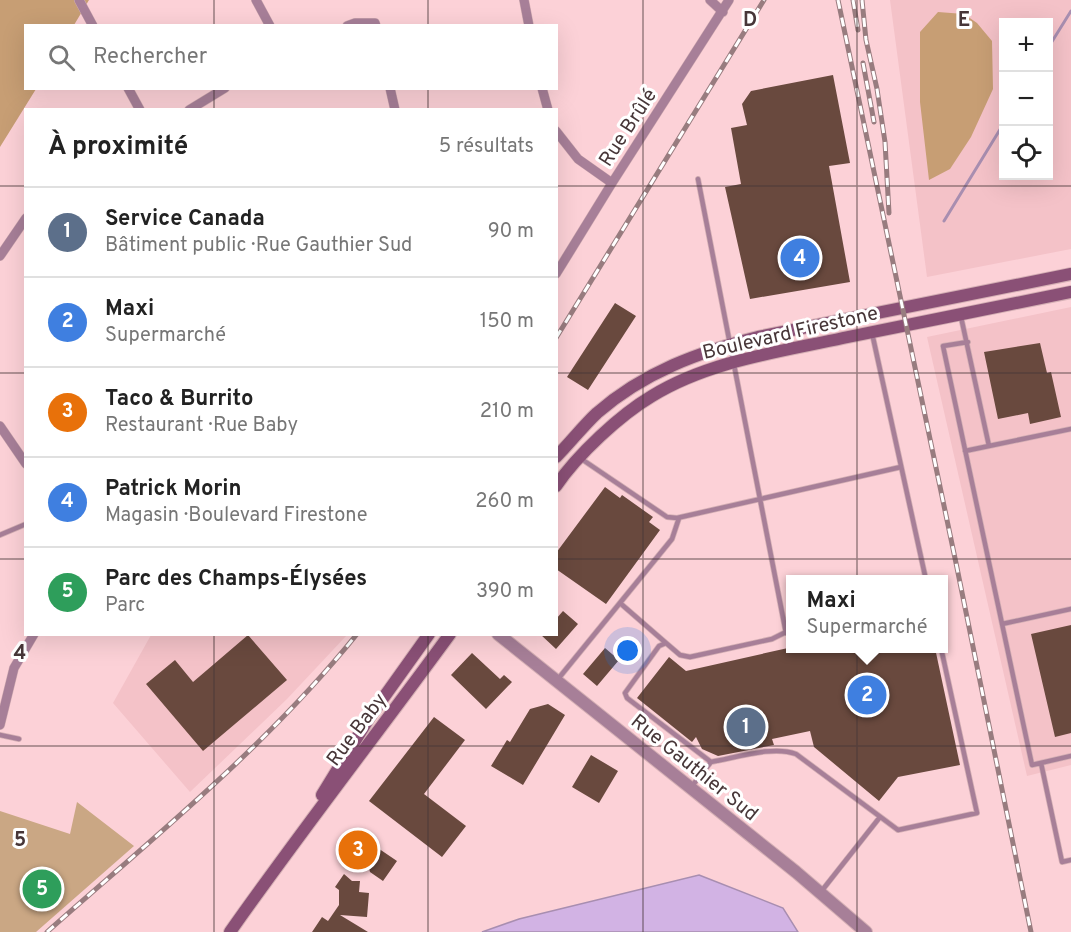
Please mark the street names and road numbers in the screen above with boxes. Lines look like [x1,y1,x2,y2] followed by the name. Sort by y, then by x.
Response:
[594,84,663,172] street label: Rue Brûlé
[700,301,881,367] street label: Boulevard Firestone
[322,688,394,772] street label: Rue Baby
[625,709,763,828] street label: Rue Gauthier Sud

